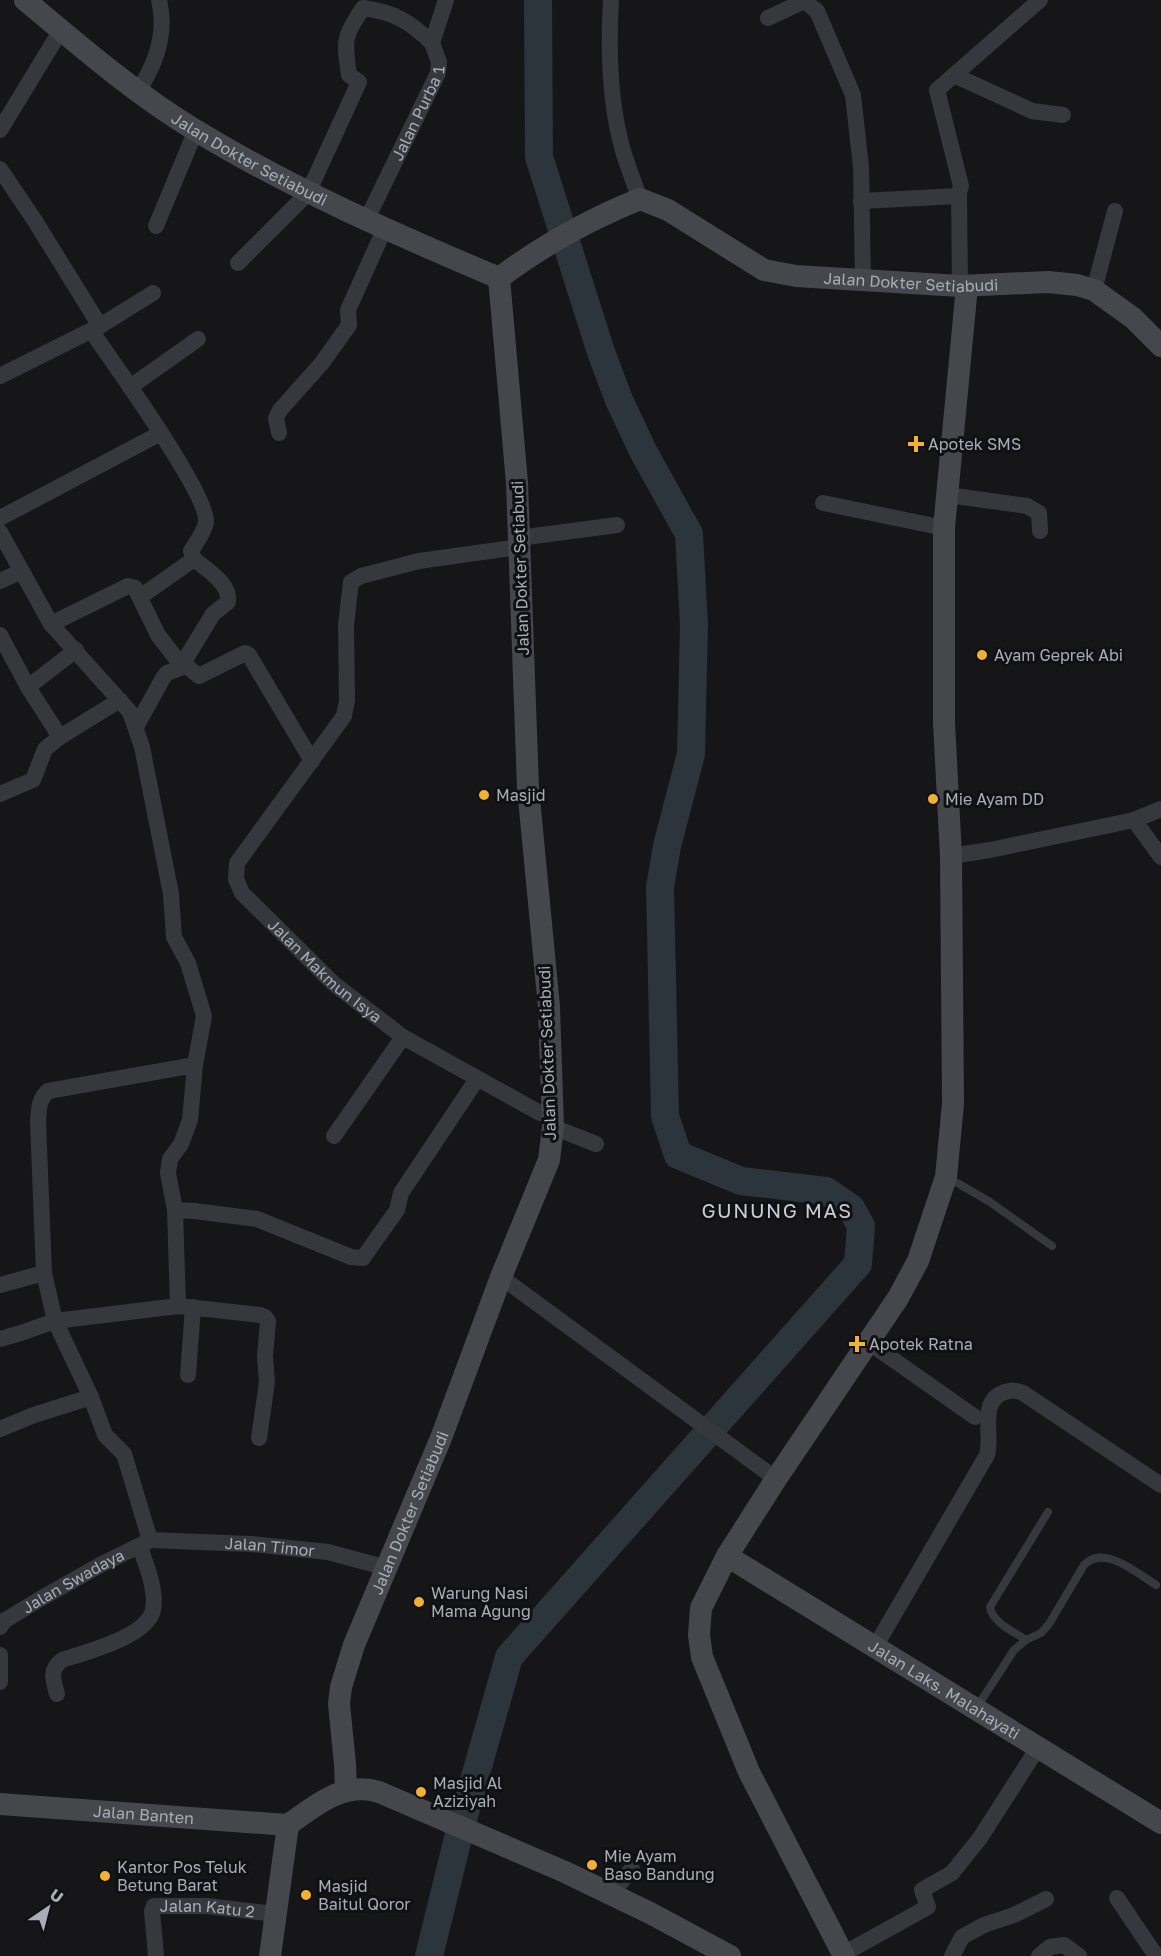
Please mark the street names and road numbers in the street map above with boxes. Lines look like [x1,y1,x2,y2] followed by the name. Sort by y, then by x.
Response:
[387,65,449,164] street label: Jalan Purba 1
[168,108,331,210] street label: Jalan Dokter Setiabudi
[823,268,999,296] street label: Jalan Dokter Setiabudi
[507,480,533,656] street label: Jalan Dokter Setiabudi
[264,914,386,1027] street label: Jalan Makmun Isya
[534,965,560,1141] street label: Jalan Dokter Setiabudi
[367,1428,453,1597] street label: Jalan Dokter Setiabudi
[224,1533,316,1561] street label: Jalan Timor
[18,1545,127,1618] street label: Jalan Swadaya
[865,1635,1024,1744] street label: Jalan Laks. Malahayati
[93,1801,195,1828] street label: Jalan Banten
[160,1896,256,1922] street label: Jalan Katu 2

